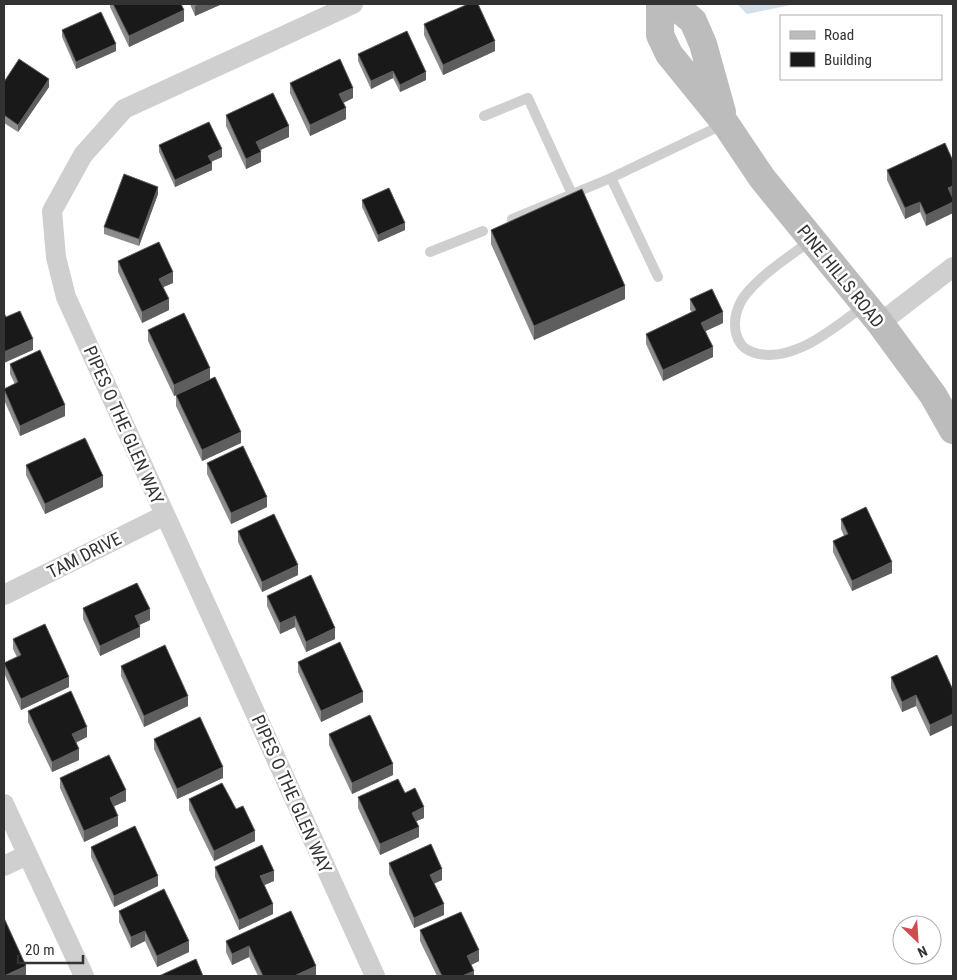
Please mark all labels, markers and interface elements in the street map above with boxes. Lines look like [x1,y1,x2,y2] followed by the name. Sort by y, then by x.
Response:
[780,15,942,80] legend
[824,26,854,44] text: Road
[824,51,872,69] text: Building
[793,221,889,331] street label: PINE HILLS ROAD
[80,343,169,508] street label: PIPES O THE GLEN WAY
[44,527,125,583] street label: TAM DRIVE
[248,712,337,877] street label: PIPES O THE GLEN WAY
[892,915,942,965] north arrow
[18,932,82,964] scale bar
[25,941,55,959] text: 20 m
[915,943,930,961] text: N

